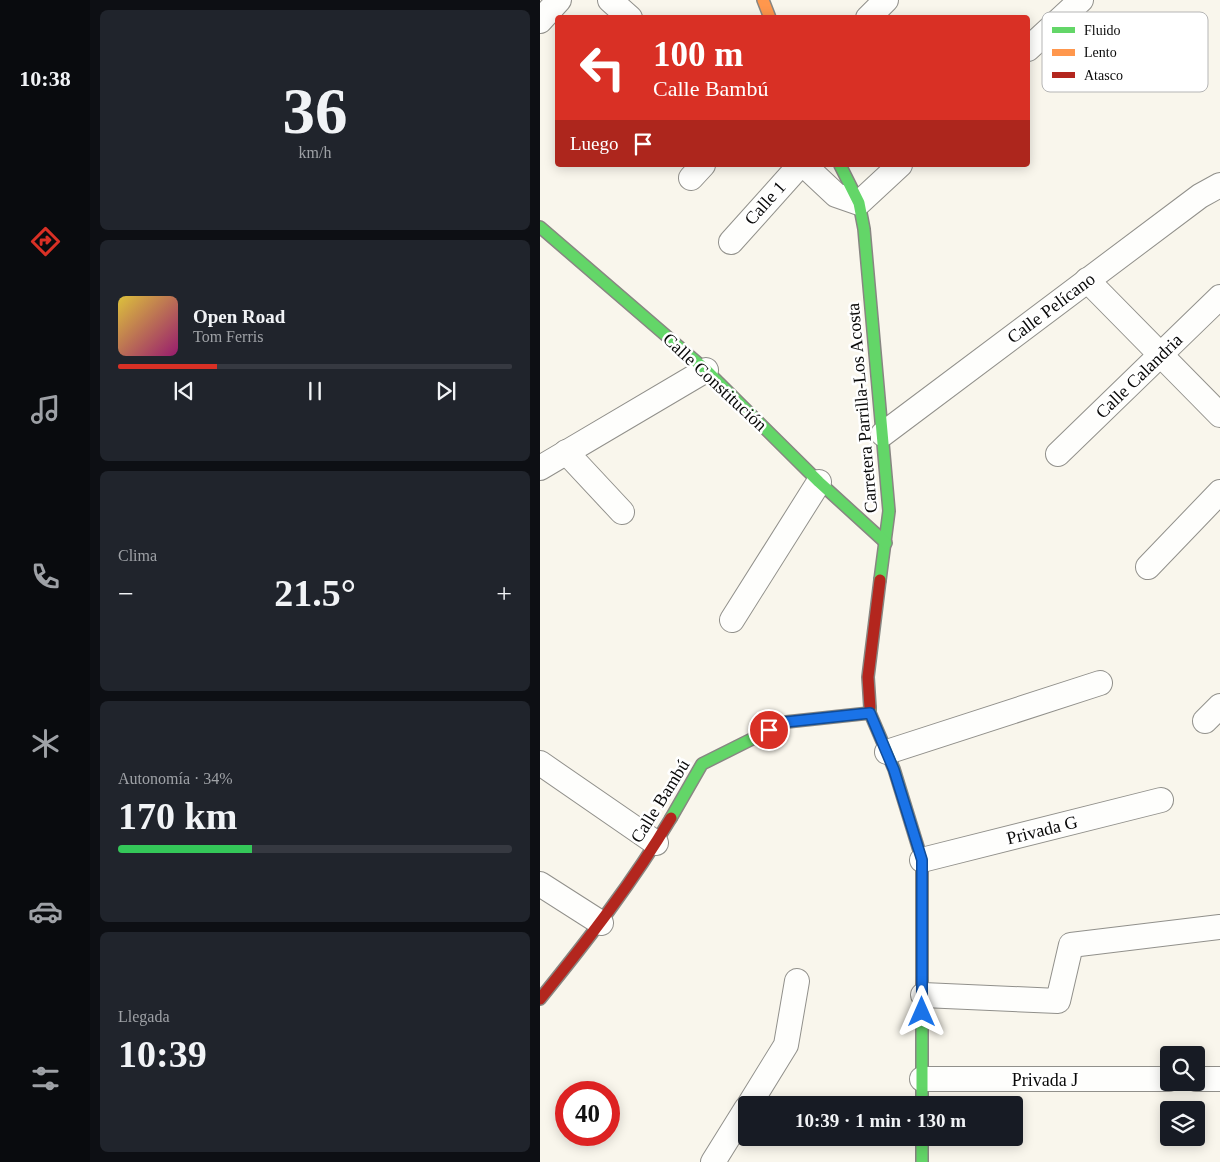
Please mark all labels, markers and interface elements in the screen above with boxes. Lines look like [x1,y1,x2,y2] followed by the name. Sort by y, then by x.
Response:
[1042,12,1208,92] legend
[1084,23,1121,38] text: Fluido
[570,35,635,100] icon: left
[653,35,743,74] text: 100 m
[1084,45,1117,60] text: Lento
[19,66,71,91] text: 10:38
[1084,68,1123,83] text: Atasco
[283,75,348,147] text: 36
[653,76,768,101] text: Calle Bambú
[629,130,657,158] icon: arrive
[570,133,619,154] text: Luego
[299,144,331,161] text: km/h
[740,177,790,229] street label: Calle 1
[28,224,63,259] icon: directions
[1003,269,1099,347] street label: Calle Pelícano
[843,302,881,514] street label: Carretera Parrilla-Los Acosta
[193,306,285,327] text: Open Road
[193,328,263,345] text: Tom Ferris
[659,329,771,435] street label: Calle Constitución
[1092,330,1186,422] street label: Calle Calandria
[170,377,198,405] icon: previous
[301,377,329,405] icon: pause
[432,377,460,405] icon: next
[28,392,63,427] icon: music
[118,547,157,564] text: Clima
[28,559,63,594] icon: phone
[274,572,356,614] text: 21.5°
[118,578,134,609] text: −
[496,578,512,609] text: +
[748,709,790,751] pin
[755,716,783,744] icon: arrive
[28,726,63,761] icon: climate
[626,756,694,846] street label: Calle Bambú
[118,770,233,787] text: Autonomía · 34%
[118,795,237,837] text: 170 km
[1004,812,1080,848] street label: Privada G
[28,894,63,929] icon: car
[895,985,947,1037] position arrow
[118,1008,170,1025] text: Llegada
[118,1033,207,1075] text: 10:39
[1160,1046,1205,1146] map controls
[1160,1046,1205,1091] button: search
[28,1061,63,1096] icon: filters
[1012,1070,1078,1090] street label: Privada J
[555,1081,620,1146] speed limit sign: 40
[1160,1101,1205,1146] button: layers
[795,1110,966,1131] text: 10:39 · 1 min · 130 m

